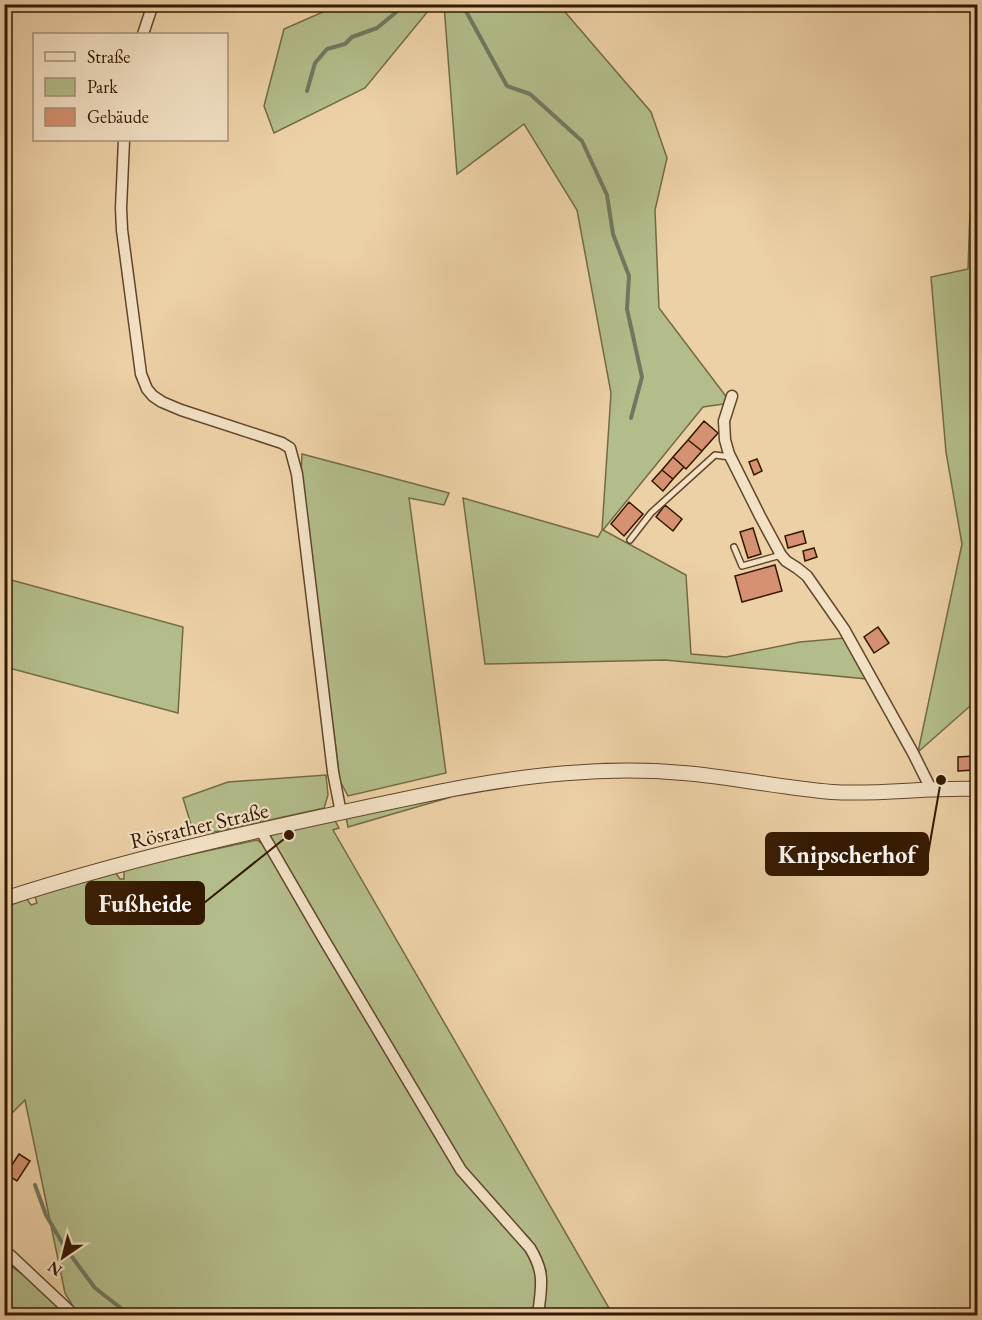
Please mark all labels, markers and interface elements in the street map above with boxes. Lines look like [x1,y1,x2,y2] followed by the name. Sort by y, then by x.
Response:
[33,33,228,141] legend
[87,45,130,68] text: Straße
[87,75,118,98] text: Park
[87,105,149,128] text: Gebäude
[127,795,272,856] street label: Rösrather Straße
[766,833,928,875] callout: Knipscherhof
[778,839,919,870] text: Knipscherhof
[86,882,204,924] callout: Fußheide
[98,888,192,919] text: Fußheide
[33,1227,93,1287] north arrow
[43,1257,66,1281] text: N

